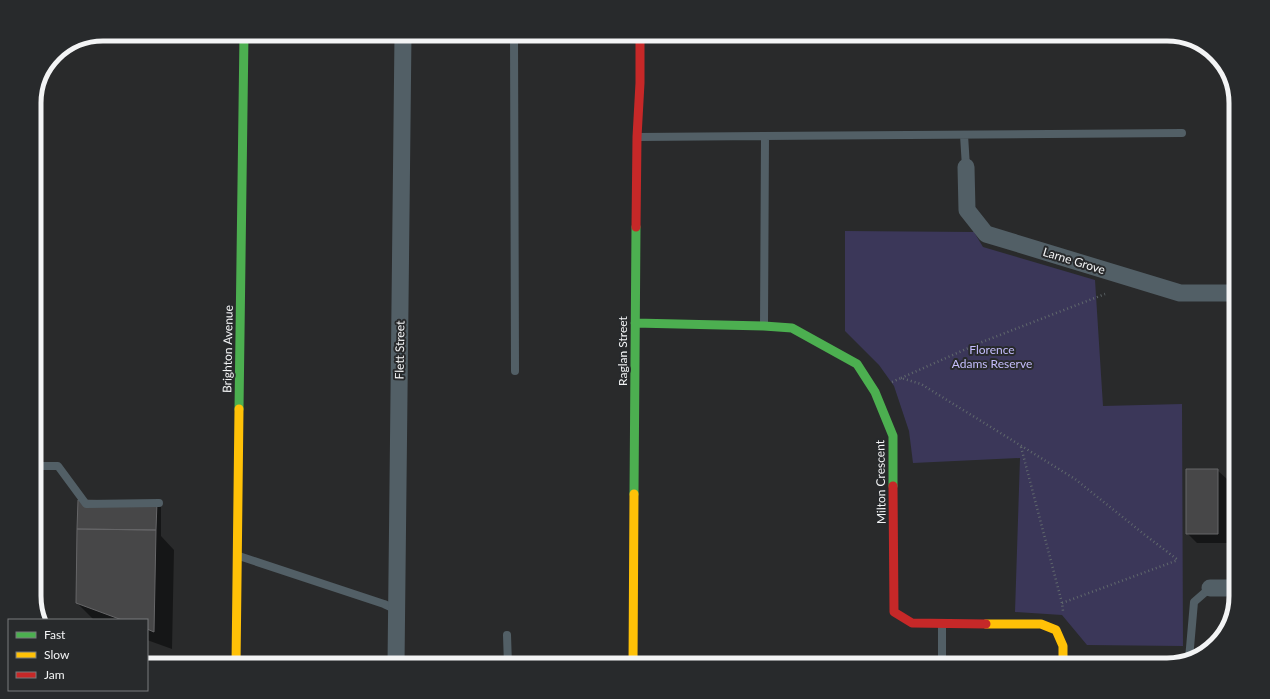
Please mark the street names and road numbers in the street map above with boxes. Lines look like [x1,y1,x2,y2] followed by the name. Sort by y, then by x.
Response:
[1041,244,1107,277] street label: Larne Grove
[219,305,236,393] street label: Brighton Avenue
[615,315,630,386] street label: Raglan Street
[391,320,408,379] street label: Flett Street
[872,439,889,524] street label: Milton Crescent

